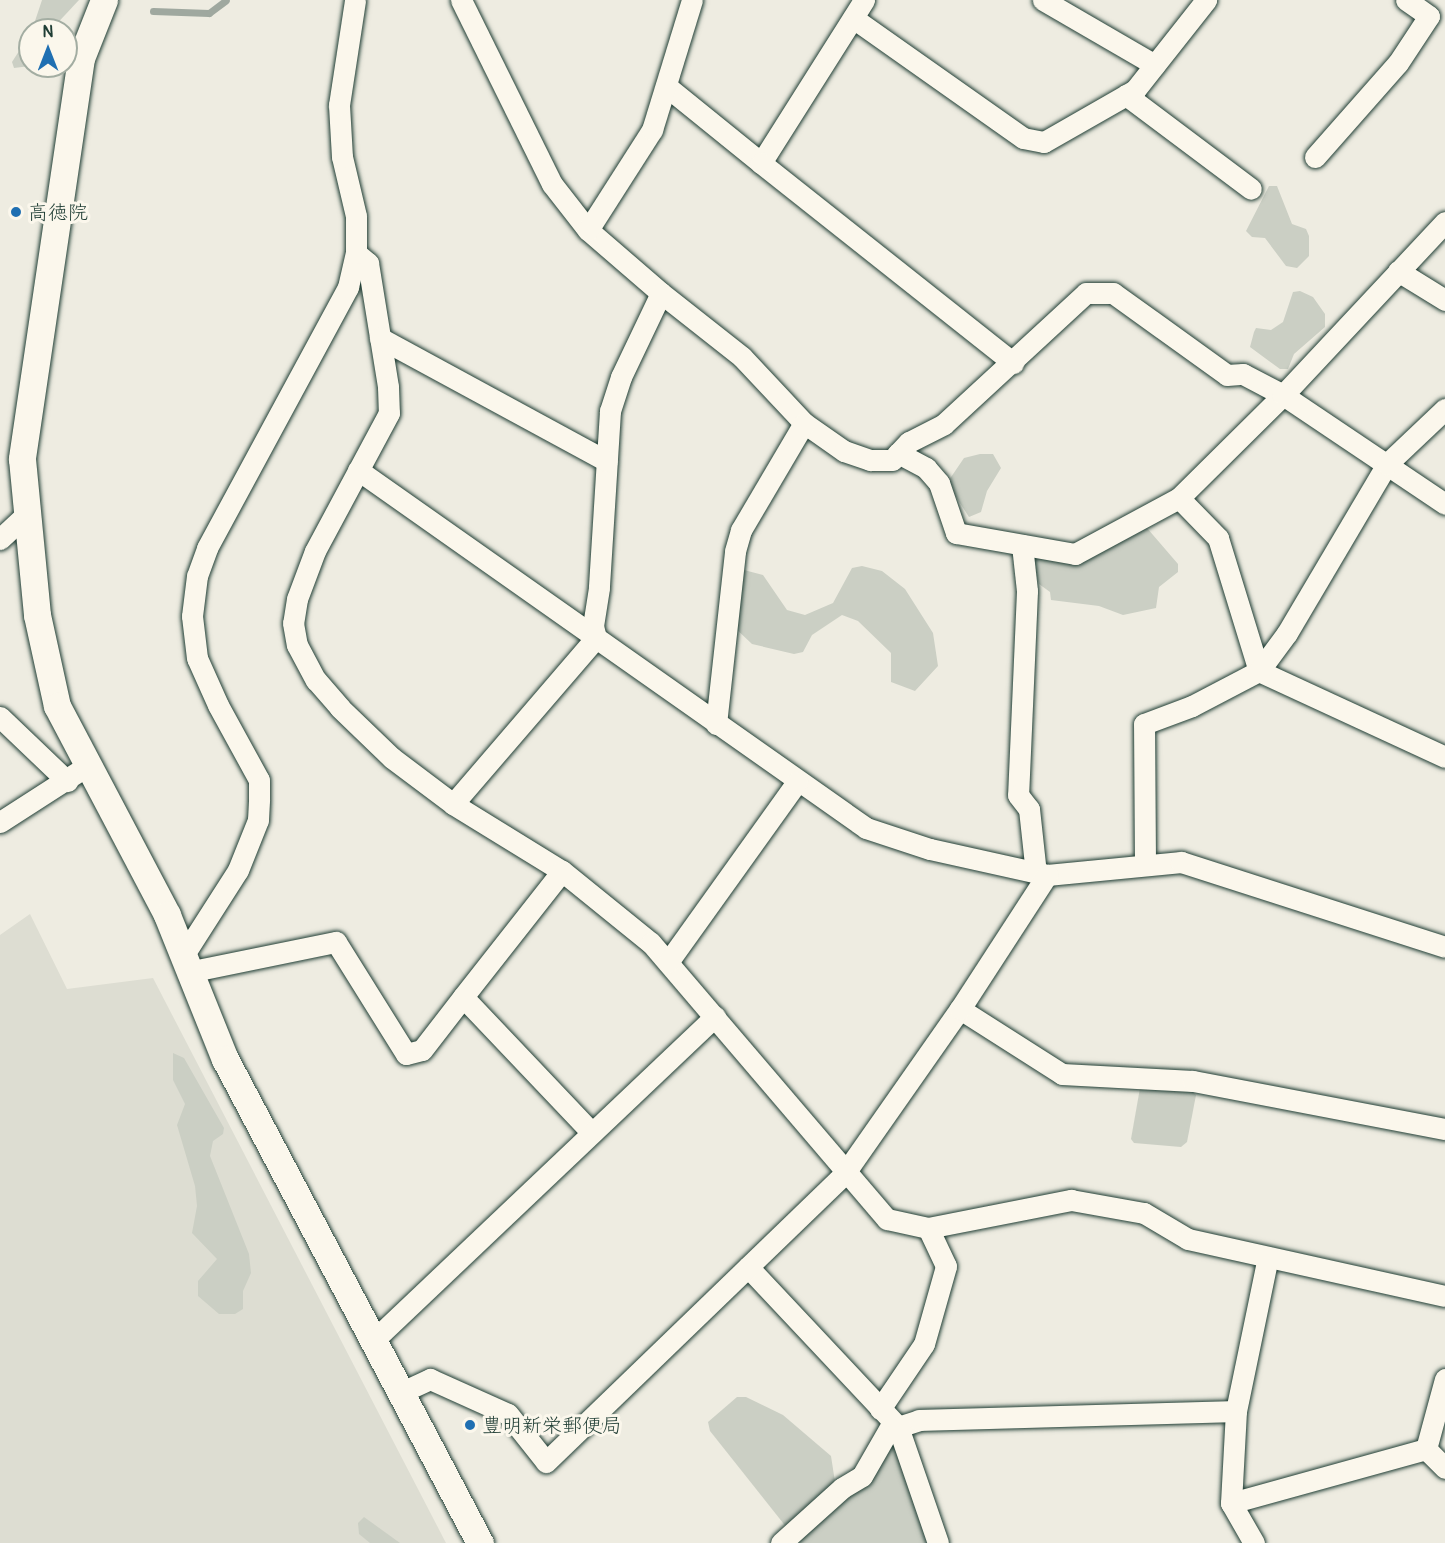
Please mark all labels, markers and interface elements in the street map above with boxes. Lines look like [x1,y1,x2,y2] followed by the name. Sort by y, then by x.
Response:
[18,18,78,78] north arrow
[43,22,53,42] text: N
[28,200,88,224] place label: 高徳院
[9,205,23,219] marker: 高徳院
[482,1413,622,1437] place label: 豊明新栄郵便局
[463,1418,477,1432] marker: 豊明新栄郵便局

